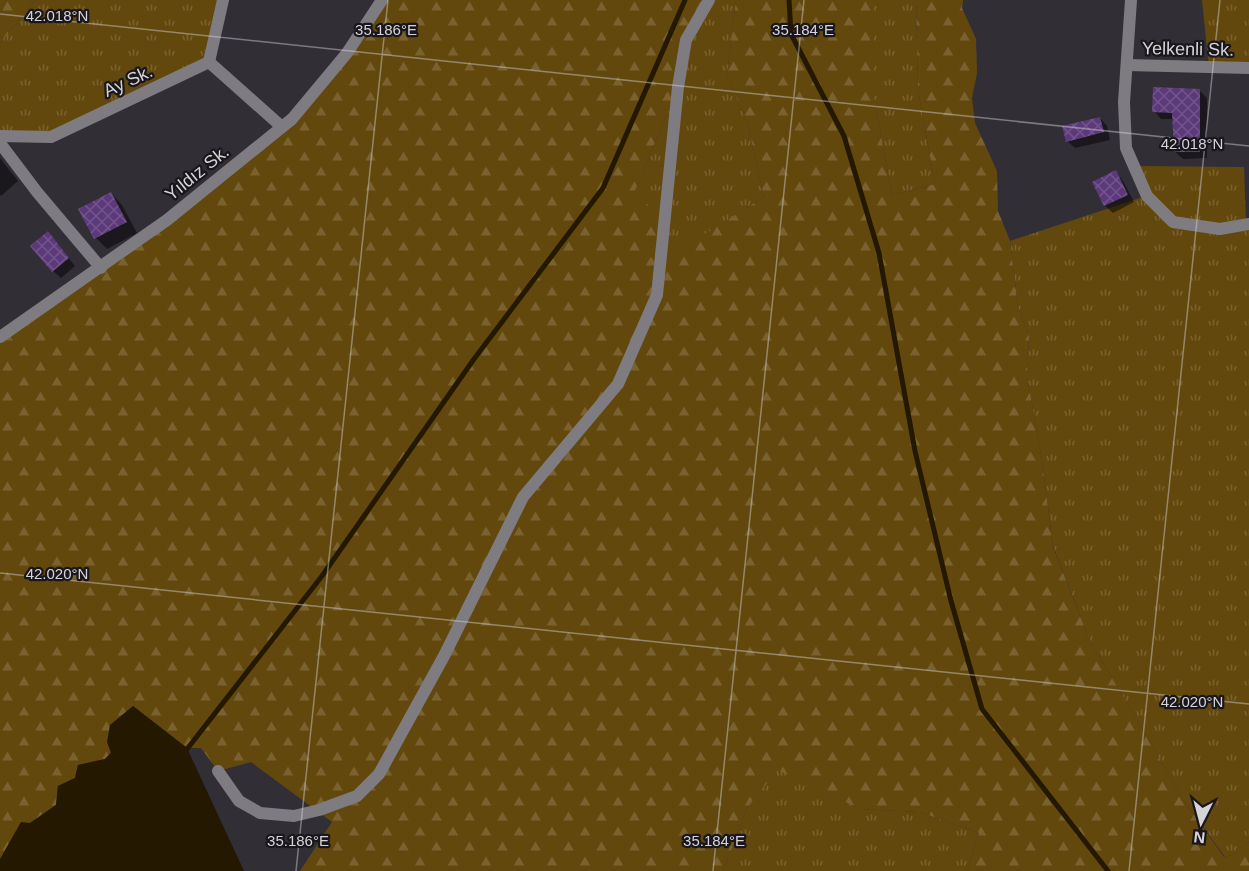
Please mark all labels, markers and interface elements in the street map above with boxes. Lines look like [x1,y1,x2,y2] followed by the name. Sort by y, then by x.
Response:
[26,7,88,24] text: 42.018°N
[355,21,417,38] text: 35.186°E
[772,21,834,38] text: 35.184°E
[1142,38,1234,60] street label: Yelkenli Sk.
[100,61,156,101] street label: Ay Sk.
[1161,135,1223,152] text: 42.018°N
[161,141,233,205] street label: Yıldız Sk.
[26,565,88,582] text: 42.020°N
[1161,693,1223,710] text: 42.020°N
[1171,793,1231,853] north arrow
[1193,828,1206,846] text: N
[267,832,329,849] text: 35.186°E
[683,832,745,849] text: 35.184°E

